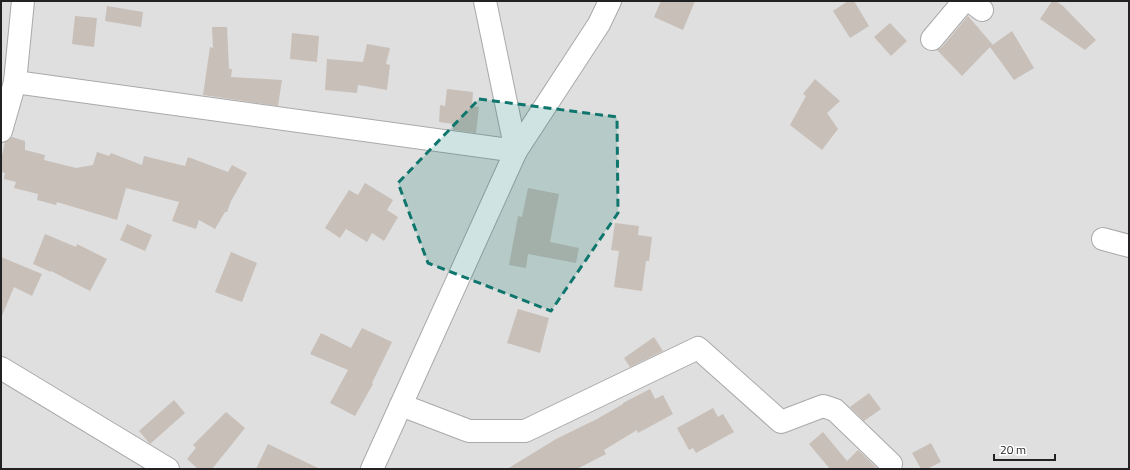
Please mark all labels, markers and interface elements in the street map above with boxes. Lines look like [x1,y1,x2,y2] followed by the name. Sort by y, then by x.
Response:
[994,436,1055,462] scale bar
[1000,440,1026,459] text: 20 m

